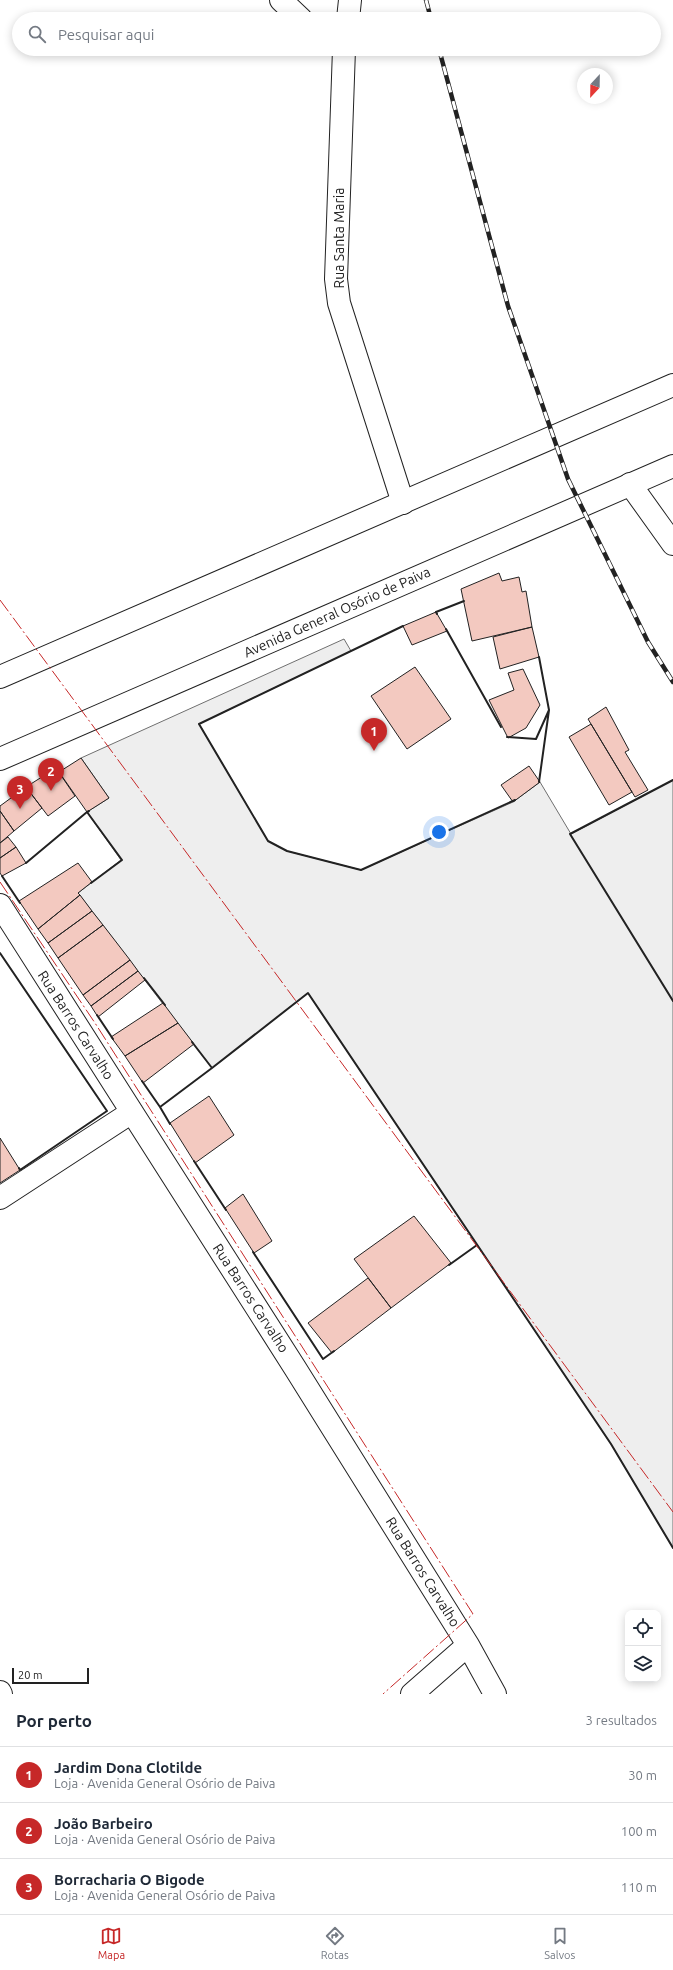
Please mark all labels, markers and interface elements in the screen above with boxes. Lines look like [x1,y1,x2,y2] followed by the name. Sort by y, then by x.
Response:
[12,12,661,56] search box
[26,23,48,45] icon: search
[58,26,154,43] text: Pesquisar aqui
[577,68,613,104] north arrow
[331,188,347,288] street label: Rua Santa Maria
[241,563,433,661] street label: Avenida General Osório de Paiva
[361,718,387,751] pin: 1
[38,758,64,791] pin: 2
[7,776,33,809] pin: 3
[429,822,449,842] your location
[35,968,117,1082] street label: Rua Barros Carvalho
[210,1241,292,1355] street label: Rua Barros Carvalho
[383,1514,463,1630] street label: Rua Barros Carvalho
[625,1610,661,1682] map controls
[625,1610,661,1646] button: locate
[625,1646,661,1682] button: layers
[12,1666,89,1685] scale bar
[18,1669,42,1681] text: 20 m
[16,1711,92,1730] text: Por perto
[586,1713,657,1727] text: 3 resultados
[54,1759,202,1776] text: Jardim Dona Clotilde
[25,1768,33,1782] text: 1
[628,1768,657,1782] text: 30 m
[54,1776,275,1790] text: Loja · Avenida General Osório de Paiva
[54,1815,153,1832] text: João Barbeiro
[25,1824,33,1838] text: 2
[621,1824,657,1838] text: 100 m
[54,1832,275,1846] text: Loja · Avenida General Osório de Paiva
[54,1871,205,1888] text: Borracharia O Bigode
[25,1880,33,1894] text: 3
[621,1880,657,1894] text: 110 m
[54,1888,275,1902] text: Loja · Avenida General Osório de Paiva
[98,1925,125,1961] tab: Mapa
[321,1925,349,1961] tab: Rotas
[544,1925,575,1961] tab: Salvos

